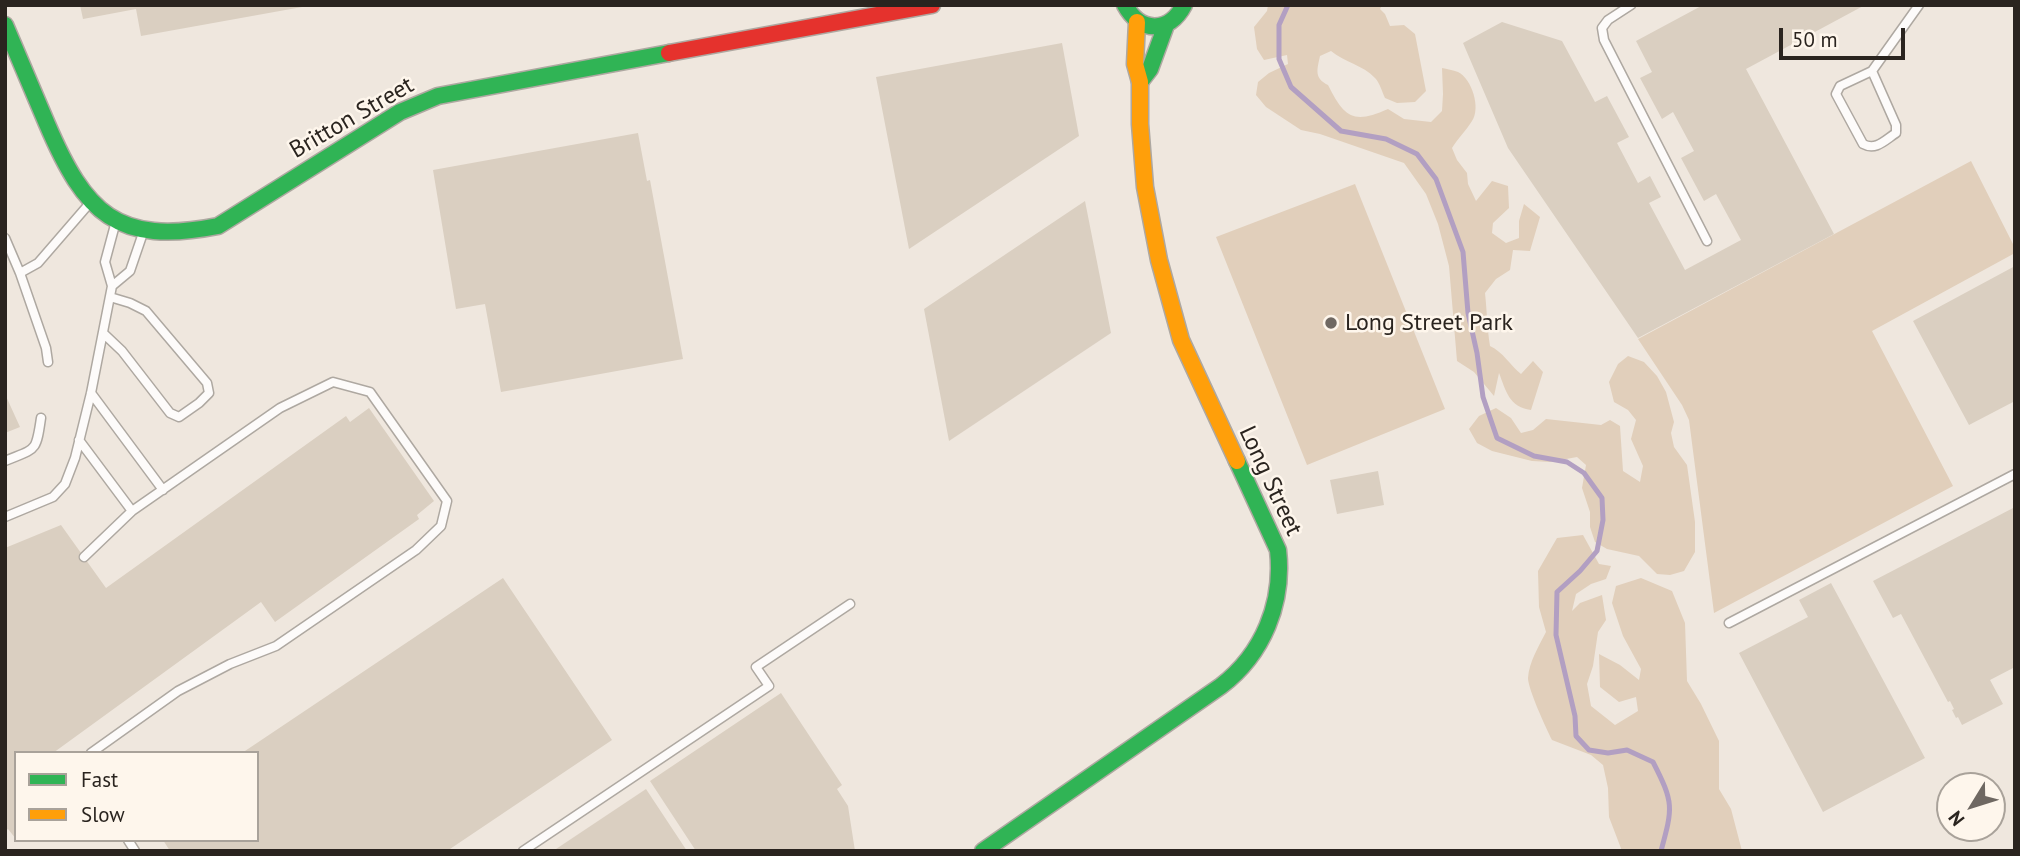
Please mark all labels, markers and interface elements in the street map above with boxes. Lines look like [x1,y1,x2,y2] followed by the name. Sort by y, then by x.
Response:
[1782,14,1908,58] scale bar
[1792,26,1838,53] text: 50 m
[285,71,419,165] street label: Britton Street
[1345,309,1513,337] place label: Long Street Park
[1323,315,1339,331] marker: Long Street Park
[1232,422,1308,540] street label: Long Street
[14,751,259,842] legend
[81,766,118,793] text: Fast
[1936,772,2006,842] north arrow
[81,801,125,828] text: Slow
[1943,806,1969,831] text: N

